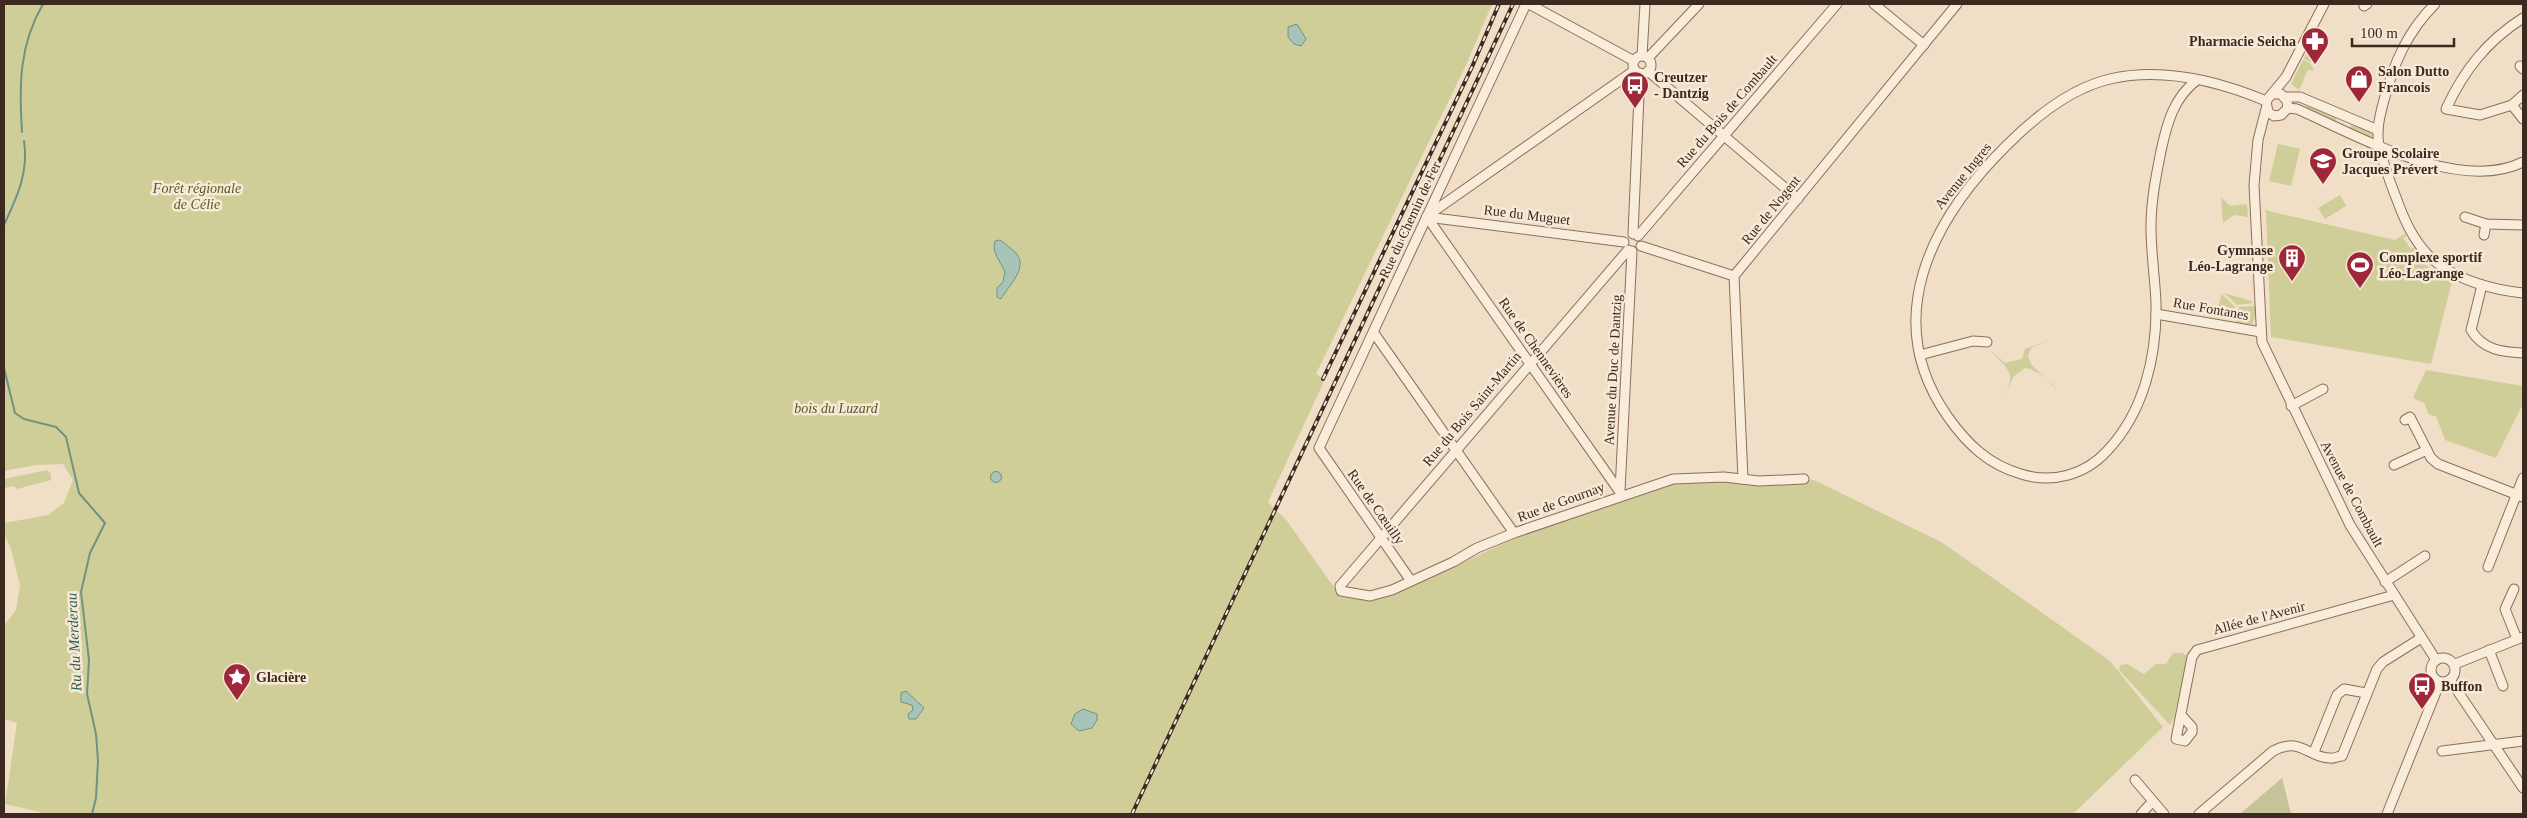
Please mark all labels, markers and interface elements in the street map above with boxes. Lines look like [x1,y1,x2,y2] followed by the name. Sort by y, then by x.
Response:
[2352,15,2454,47] scale bar
[2360,25,2398,41] text: 100 m
[2300,26,2330,65] pharmacy icon: Pharmacie Seicha
[2189,34,2296,49] place label: Pharmacie Seicha
[1674,51,1780,171] street label: Rue du Bois de Combault
[2344,64,2374,103] shop icon: Salon Dutto Francois
[2378,64,2449,95] place label: Salon Dutto Francois
[1620,70,1650,109] bus stop icon: Creutzer - Dantzig
[1654,70,1709,101] place label: Creutzer - Dantzig
[1932,140,1994,212] street label: Avenue Ingres
[2308,146,2338,185] school or university icon: Groupe Scolaire Jacques Prévert
[2342,146,2439,177] place label: Groupe Scolaire Jacques Prévert
[1376,159,1444,281] street label: Rue du Chemin de Fer
[1739,173,1803,247] street label: Rue de Nogent
[152,181,241,212] park label: Forêt régionale de Célie
[1483,202,1571,228] street label: Rue du Muguet
[2188,243,2273,274] place label: Gymnase Léo-Lagrange
[2277,243,2307,282] building icon: Gymnase Léo-Lagrange
[2345,250,2375,289] sports icon: Complexe sportif Léo-Lagrange
[2379,250,2482,281] place label: Complexe sportif Léo-Lagrange
[1602,294,1624,446] street label: Avenue du Duc de Dantzig
[1496,295,1576,401] street label: Rue de Chennevières
[2172,295,2250,323] street label: Rue Fontanes
[1420,349,1524,469] street label: Rue du Bois Saint-Martin
[794,401,879,416] park label: bois du Luzard
[2318,438,2386,550] street label: Avenue de Combault
[1345,467,1407,547] street label: Rue de Cœuilly
[1515,479,1607,525] street label: Rue de Gournay
[63,592,85,693] water label: Ru du Merderau
[2211,598,2307,638] street label: Allée de l'Avenir
[222,662,252,701] place icon: Glacière
[256,670,306,685] place label: Glacière
[2407,671,2437,710] bus stop icon: Buffon
[2441,679,2482,694] place label: Buffon

